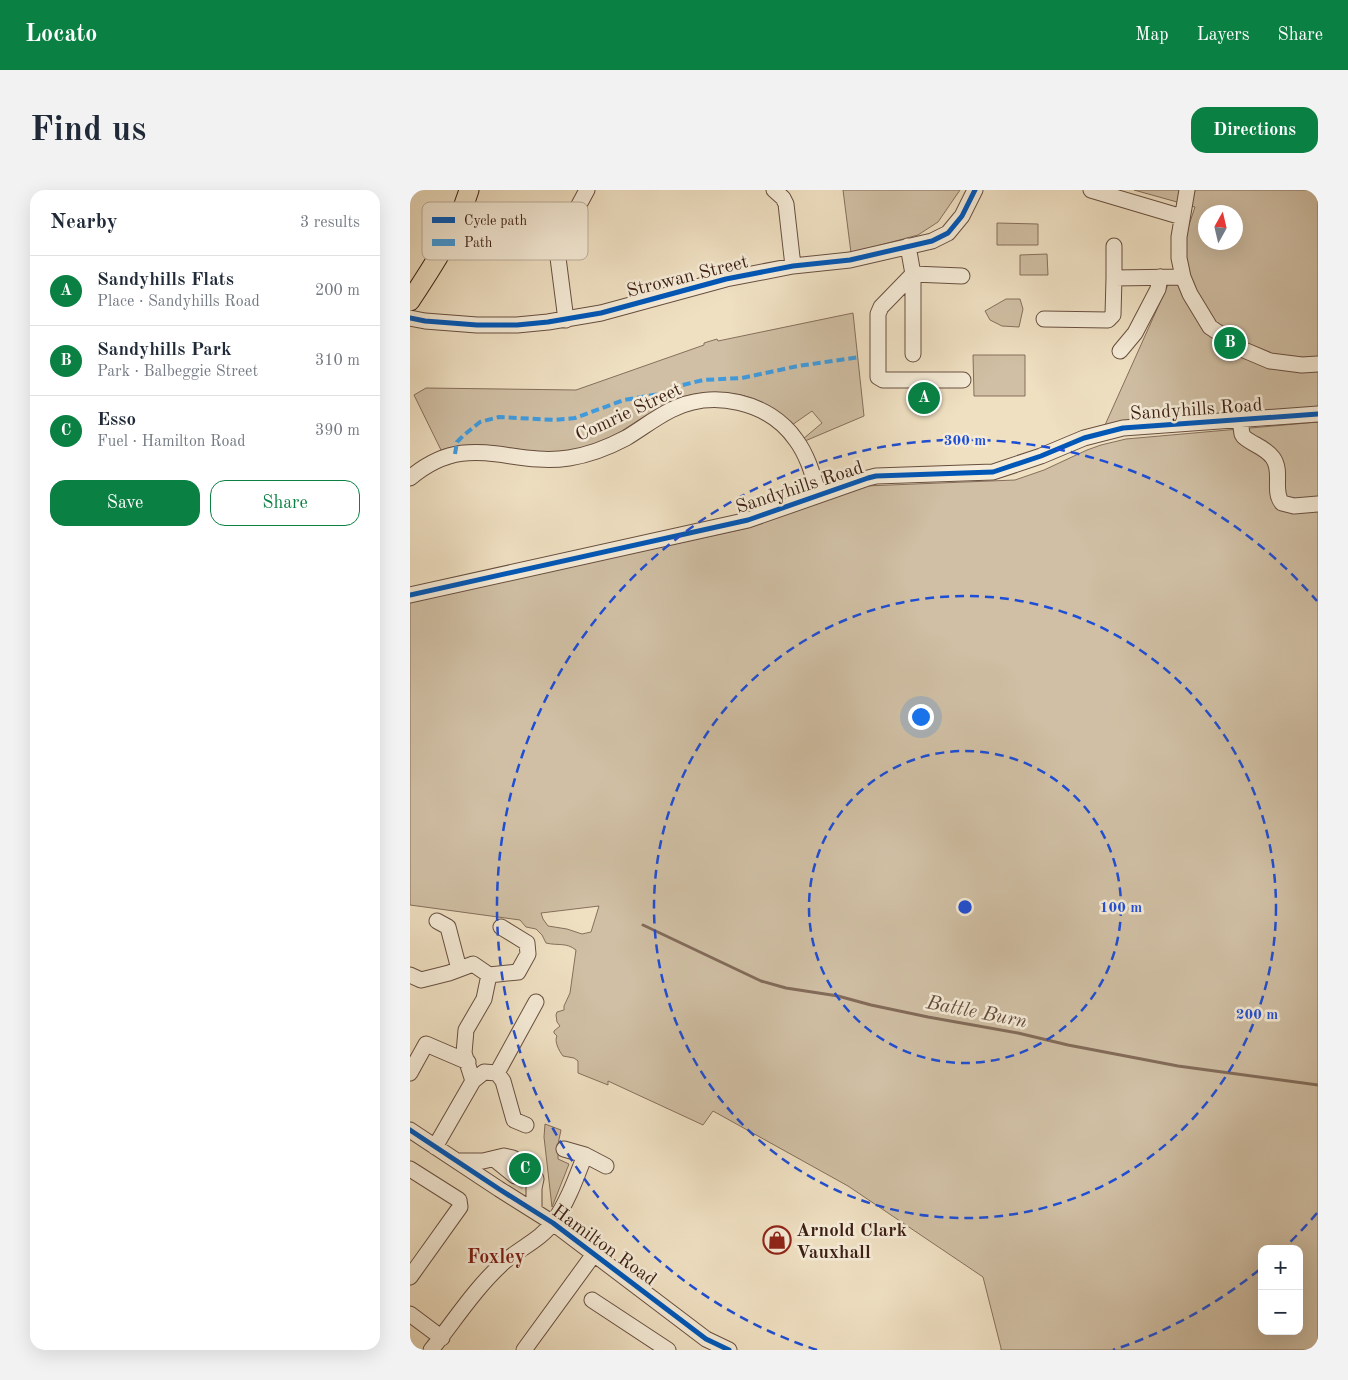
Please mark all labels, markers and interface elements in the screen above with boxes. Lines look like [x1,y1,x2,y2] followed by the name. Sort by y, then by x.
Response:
[25,23,97,47] text: Locato
[1135,26,1169,44] text: Map
[1197,26,1249,44] text: Layers
[1277,26,1323,44] text: Share
[1191,107,1318,153] button: Directions
[30,113,146,148] text: Find us
[422,202,588,260] legend
[1198,205,1243,250] north arrow
[50,212,118,233] text: Nearby
[464,214,527,228] text: Cycle path
[300,215,360,231] text: 3 results
[464,236,493,250] text: Path
[625,253,750,302] street label: Strowan Street
[97,271,234,290] text: Sandyhills Flats
[60,283,72,299] text: A
[315,283,360,299] text: 200 m
[97,294,260,310] text: Place · Sandyhills Road
[1214,324,1246,362] pin: B
[97,341,232,360] text: Sandyhills Park
[60,353,72,369] text: B
[315,353,360,369] text: 310 m
[97,364,258,380] text: Park · Balbeggie Street
[908,379,940,417] pin: A
[573,380,685,446] street label: Comrie Street
[1129,396,1263,425] street label: Sandyhills Road
[97,411,136,430] text: Esso
[61,423,71,439] text: C
[315,423,360,439] text: 390 m
[97,434,246,450] text: Fuel · Hamilton Road
[944,434,986,449] text: 300 m
[734,459,866,518] street label: Sandyhills Road
[50,480,200,526] button: Save
[210,480,360,526] button: Share
[908,704,934,730] your location
[956,898,974,916] centre of rings
[1100,901,1142,916] text: 100 m
[924,993,1029,1033] water label: Battle Burn
[1236,1008,1278,1023] text: 200 m
[509,1150,541,1188] pin: C
[548,1202,659,1290] street label: Hamilton Road
[796,1222,907,1263] place label: Arnold Clark Vauxhall
[762,1225,792,1255] shop icon: Arnold Clark Vauxhall
[1258,1245,1303,1335] map controls
[1258,1245,1303,1290] button: +
[467,1248,525,1268] district label: Foxley
[1258,1290,1303,1335] button: −

